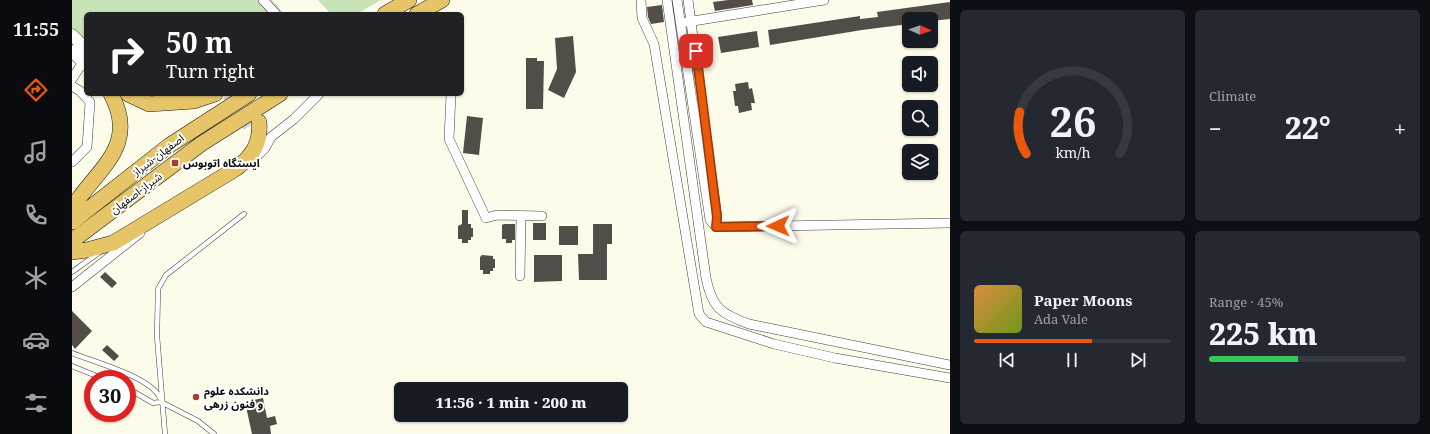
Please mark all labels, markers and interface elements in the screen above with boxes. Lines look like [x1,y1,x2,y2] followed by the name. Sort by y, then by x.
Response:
[902,12,938,48] north arrow
[902,12,938,180] map controls
[13,17,59,41] text: 11:55
[166,23,233,61] text: 50 m
[100,28,152,80] icon: right
[679,34,713,68] pin
[685,40,707,62] icon: arrive
[902,56,938,92] button: sound
[166,59,255,83] text: Turn right
[22,76,50,104] icon: directions
[1209,87,1256,105] text: Climate
[1049,92,1096,148] text: 26
[902,100,938,136] button: search
[1285,107,1331,148] text: 22°
[1209,113,1222,143] text: −
[1394,113,1406,143] text: +
[128,130,187,180] street label: اصفهان-شیراز
[22,138,50,166] icon: music
[1055,142,1090,161] text: km/h
[902,144,938,180] button: layers
[183,155,260,170] place label: ایستگاه اتوبوس
[170,158,180,168] marker: ایستگاه اتوبوس
[107,168,165,217] street label: شیراز-اصفهان
[22,201,50,229] icon: phone
[757,205,799,247] position arrow
[22,264,50,292] icon: climate
[1034,290,1133,310] text: Paper Moons
[1209,293,1283,311] text: Range · 45%
[1034,310,1088,328] text: Ada Vale
[1209,313,1318,354] text: 225 km
[22,326,50,354] icon: car
[996,349,1018,371] icon: previous
[1061,349,1083,371] icon: pause
[1127,349,1149,371] icon: next
[84,370,136,422] speed limit sign: 30
[204,383,269,411] place label: دانشکده علوم و فنون زرهی
[22,389,50,417] icon: filters
[191,392,201,402] marker: دانشکده علوم و فنون زرهی
[435,392,587,412] text: 11:56 · 1 min · 200 m

